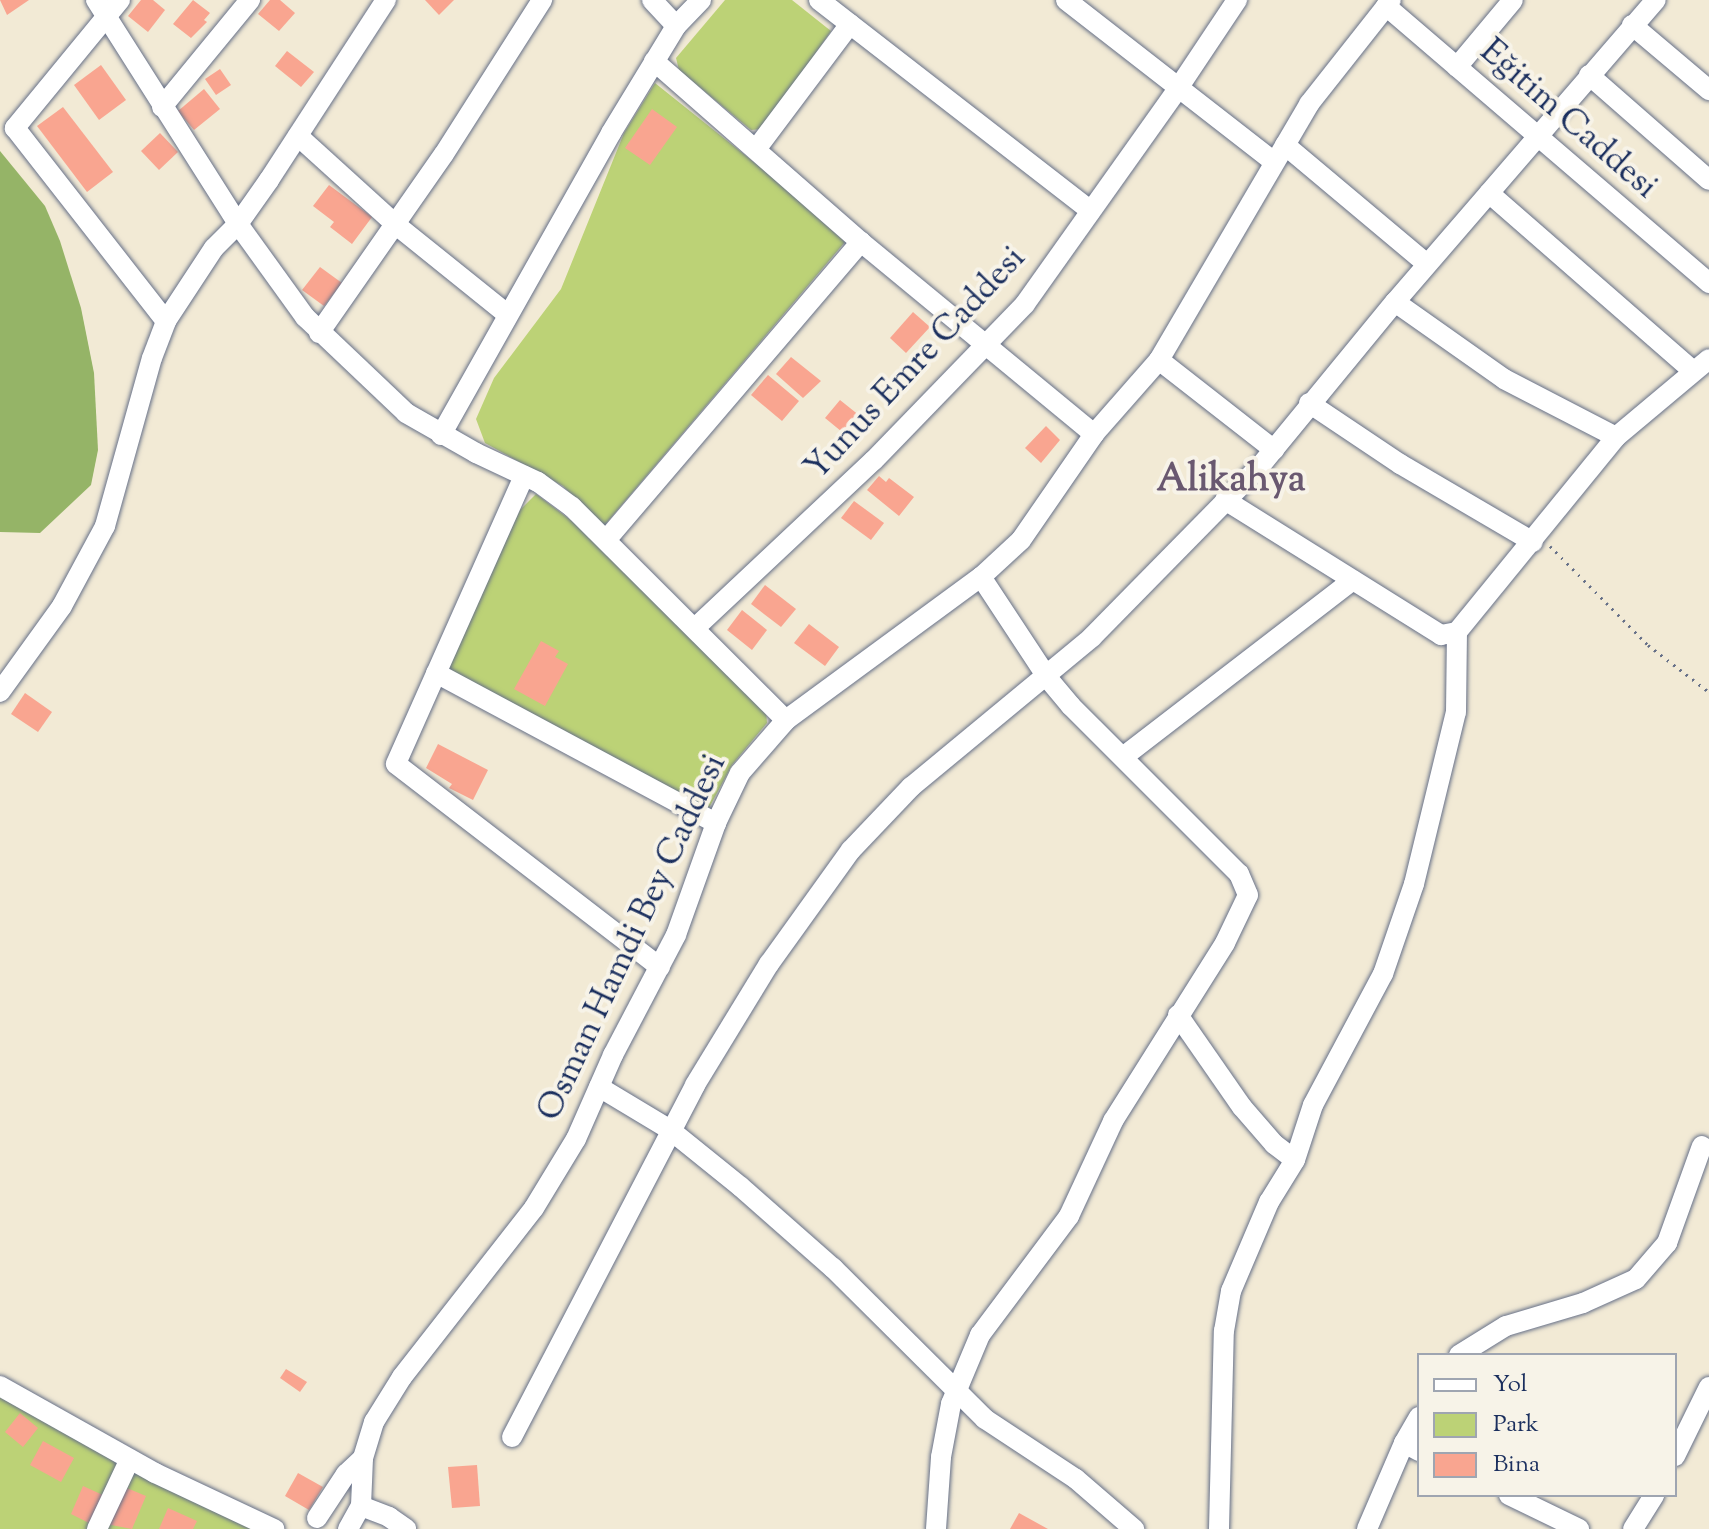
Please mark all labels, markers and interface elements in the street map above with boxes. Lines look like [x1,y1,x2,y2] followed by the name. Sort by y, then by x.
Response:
[1471,32,1665,208] street label: Eğitim Caddesi
[797,239,1035,489] street label: Yunus Emre Caddesi
[1157,459,1305,505] district label: Alikahya
[530,748,736,1128] street label: Osman Hamdi Bey Caddesi
[1417,1353,1677,1497] legend
[1493,1368,1527,1402] text: Yol
[1493,1408,1539,1442] text: Park
[1493,1448,1540,1482] text: Bina

